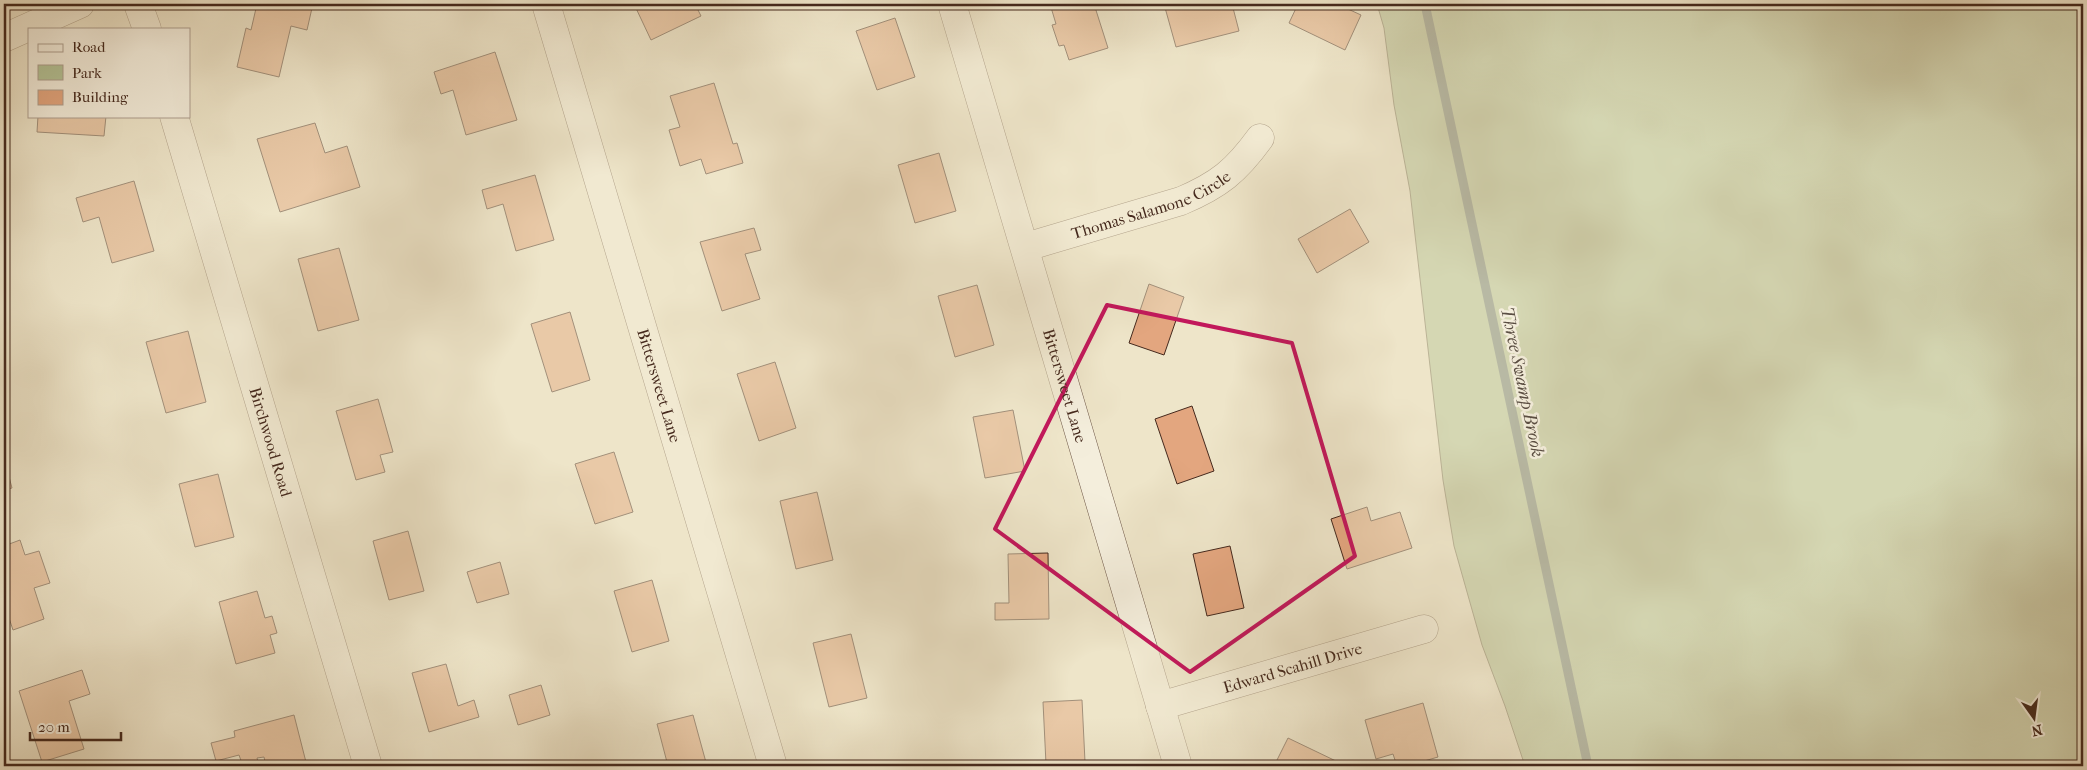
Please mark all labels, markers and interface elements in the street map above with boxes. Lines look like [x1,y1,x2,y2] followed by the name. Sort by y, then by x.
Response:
[28,28,190,118] legend
[72,38,106,56] text: Road
[72,64,102,82] text: Park
[72,88,129,106] text: Building
[1069,166,1234,243] street label: Thomas Salamone Circle
[1496,305,1548,459] water label: Three Swamp Brook
[634,326,686,445] street label: Bittersweet Lane
[1039,326,1091,445] street label: Bittersweet Lane
[246,385,297,499] street label: Birchwood Road
[1221,638,1364,697] street label: Edward Scahill Drive
[2010,692,2060,742] north arrow
[30,710,121,742] scale bar
[38,718,70,736] text: 20 m
[2029,721,2044,740] text: N

